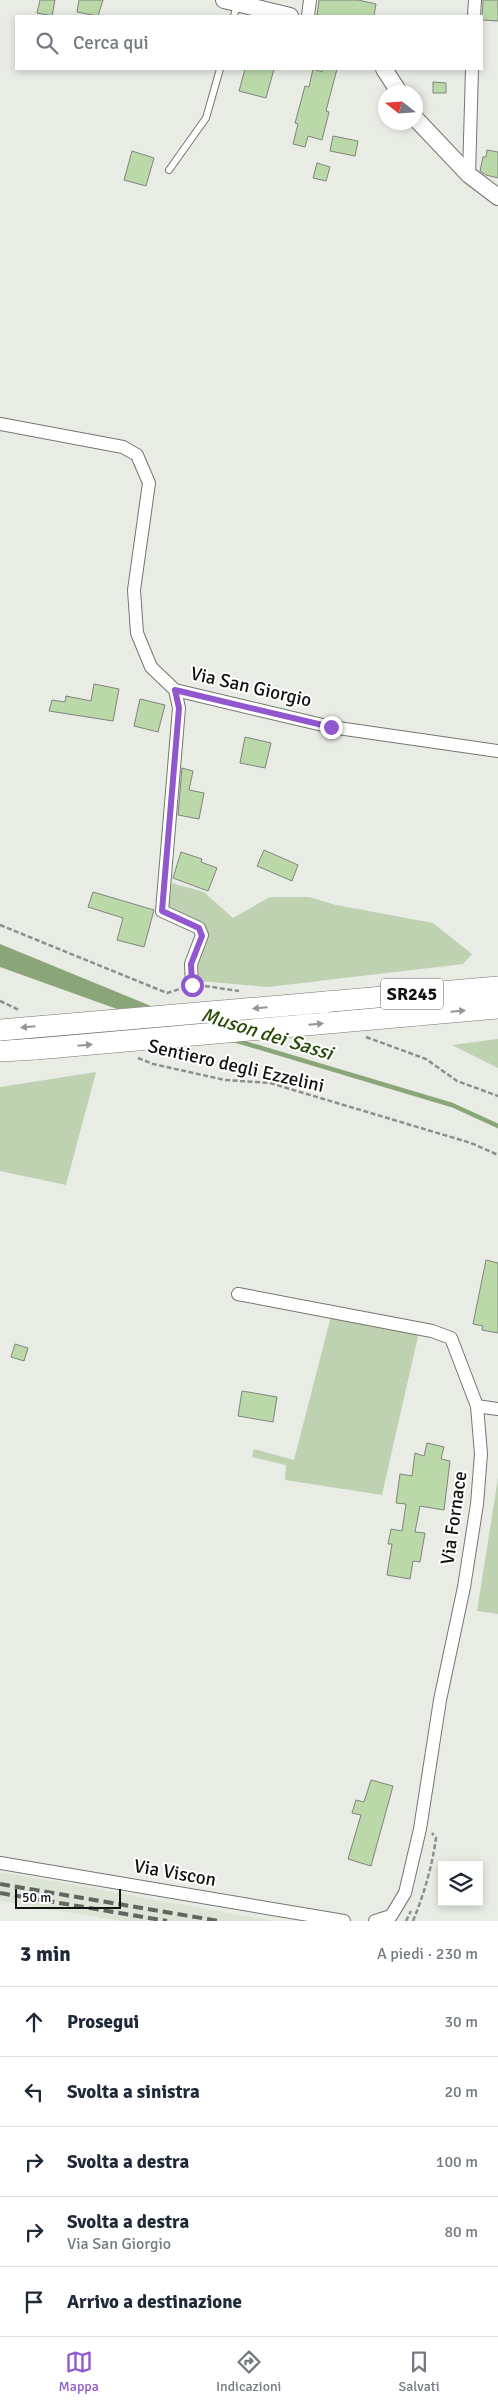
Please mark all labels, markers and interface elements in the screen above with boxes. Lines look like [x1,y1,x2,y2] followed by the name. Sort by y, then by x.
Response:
[15,15,483,70] search box
[33,29,61,57] icon: search
[73,31,149,55] text: Cerca qui
[378,85,423,130] north arrow
[188,661,314,713] street label: Via San Giorgio
[320,716,343,739] route end
[181,974,204,997] route start
[381,979,443,1010] road number: SR245
[198,1002,337,1066] water label: Muson dei Sassi
[251,1004,267,1012] one-way arrow
[450,1007,466,1015] one-way arrow
[308,1020,324,1028] one-way arrow
[20,1024,36,1032] one-way arrow
[146,1034,326,1098] street label: Sentiero degli Ezzelini
[77,1040,93,1048] one-way arrow
[436,1470,472,1566] street label: Via Fornace
[132,1854,218,1892] street label: Via Viscon
[438,1861,483,1906] map controls
[438,1861,483,1906] button: layers
[15,1886,121,1909] scale bar
[22,1889,51,1906] text: 50 m
[20,1941,71,1967] text: 3 min
[377,1944,478,1964] text: A piedi · 230 m
[20,2008,48,2036] icon: ahead
[67,2010,139,2034] text: Prosegui
[444,2012,478,2032] text: 30 m
[20,2078,48,2106] icon: left
[67,2080,200,2104] text: Svolta a sinistra
[444,2082,478,2102] text: 20 m
[20,2148,48,2176] icon: right
[67,2150,189,2174] text: Svolta a destra
[436,2152,478,2172] text: 100 m
[67,2210,189,2234] text: Svolta a destra
[20,2218,48,2246] icon: right
[444,2222,478,2242] text: 80 m
[67,2234,171,2254] text: Via San Giorgio
[20,2288,48,2316] icon: arrive
[67,2290,242,2314] text: Arrivo a destinazione
[59,2348,99,2395] tab: Mappa
[216,2348,281,2395] tab: Indicazioni
[398,2348,439,2395] tab: Salvati

